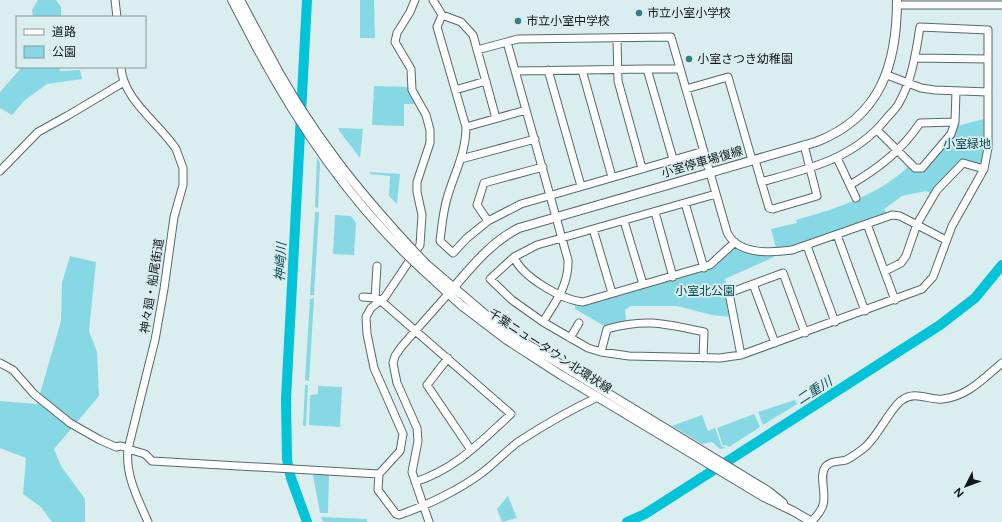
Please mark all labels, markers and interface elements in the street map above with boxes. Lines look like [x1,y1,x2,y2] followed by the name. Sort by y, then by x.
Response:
[647,6,731,20] place label: 市立小室小学校
[634,8,644,18] marker: 市立小室小学校
[526,14,610,28] place label: 市立小室中学校
[16,16,146,68] legend
[513,16,523,26] marker: 市立小室中学校
[52,25,76,39] text: 道路
[52,45,76,59] text: 公園
[697,52,793,66] place label: 小室さつき幼稚園
[684,54,694,64] marker: 小室さつき幼稚園
[943,137,991,151] park label: 小室緑地
[660,144,744,180] street label: 小室停車場復線
[138,237,166,335] street label: 神々廻・船尾街道
[272,240,289,282] water label: 神崎川
[675,284,735,298] park label: 小室北公園
[486,306,614,396] street label: 千葉ニュータウン北環状線
[794,372,836,407] water label: 二重川
[946,466,986,506] north arrow
[951,485,967,500] text: N

